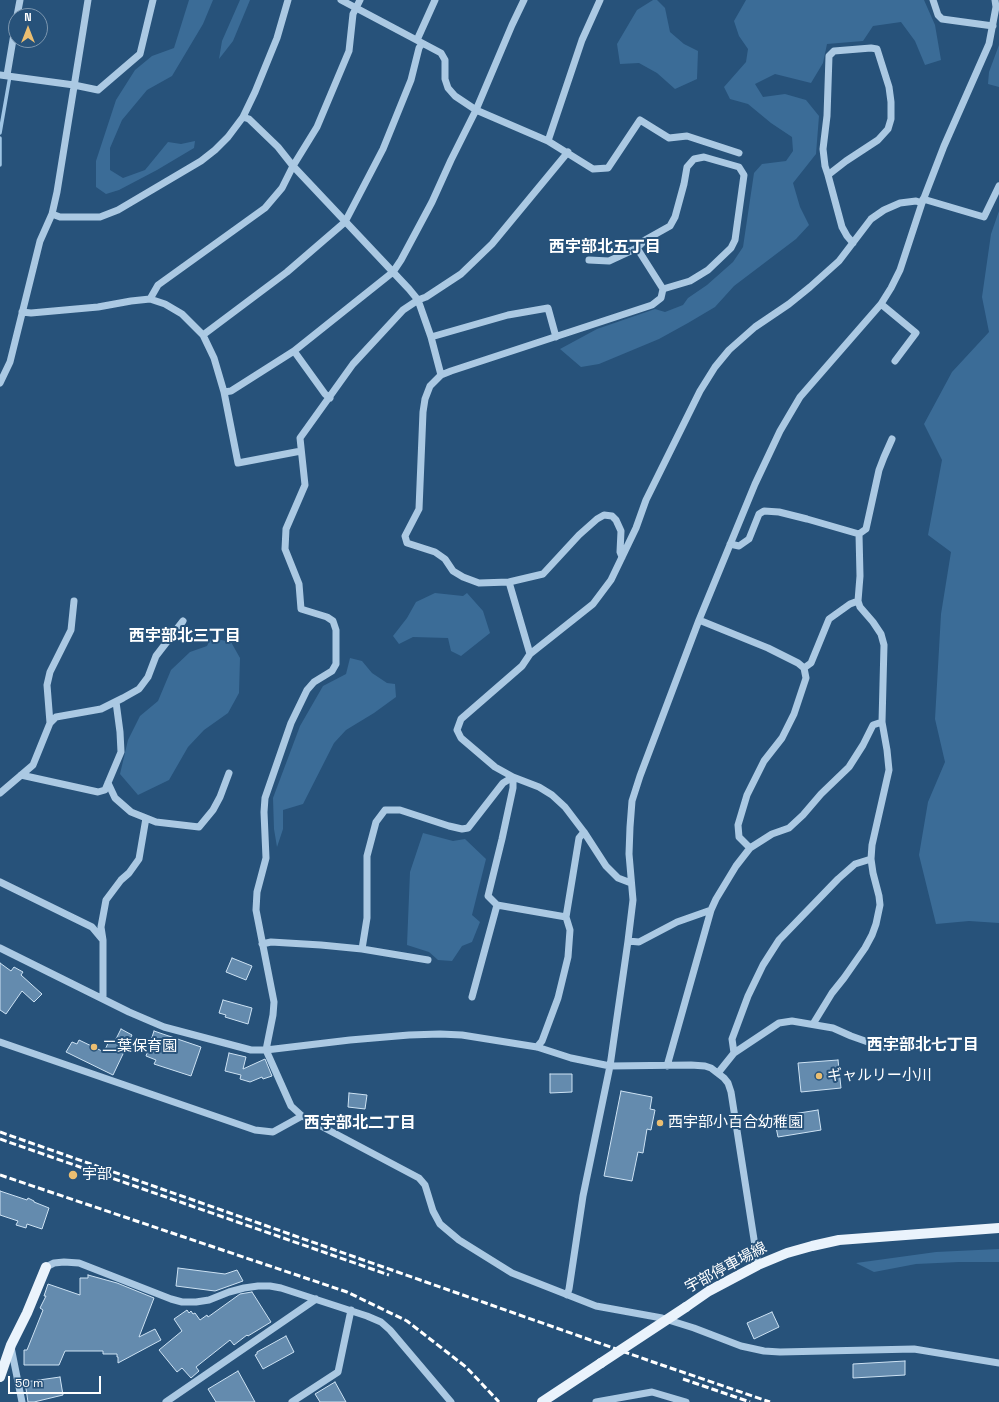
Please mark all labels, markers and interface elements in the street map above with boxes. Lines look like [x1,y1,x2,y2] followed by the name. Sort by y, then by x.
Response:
[8,8,48,48] north arrow
[24,10,32,24] text: N
[549,238,661,258] district label: 西宇部北五丁目
[129,627,241,647] district label: 西宇部北三丁目
[867,1036,979,1056] district label: 西宇部北七丁目
[102,1038,177,1056] place label: 二葉保育園
[89,1042,99,1052] marker: 二葉保育園
[827,1067,932,1085] place label: ギャルリー小川
[814,1071,824,1081] marker: ギャルリー小川
[304,1114,416,1134] district label: 西宇部北二丁目
[668,1114,803,1132] place label: 西宇部小百合幼稚園
[655,1118,665,1128] marker: 西宇部小百合幼稚園
[82,1166,112,1184] place label: 宇部
[67,1169,79,1181] marker: 宇部
[682,1239,770,1297] street label: 宇部停車場線
[10,1368,103,1394] scale bar
[15,1375,43,1391] text: 50 m

